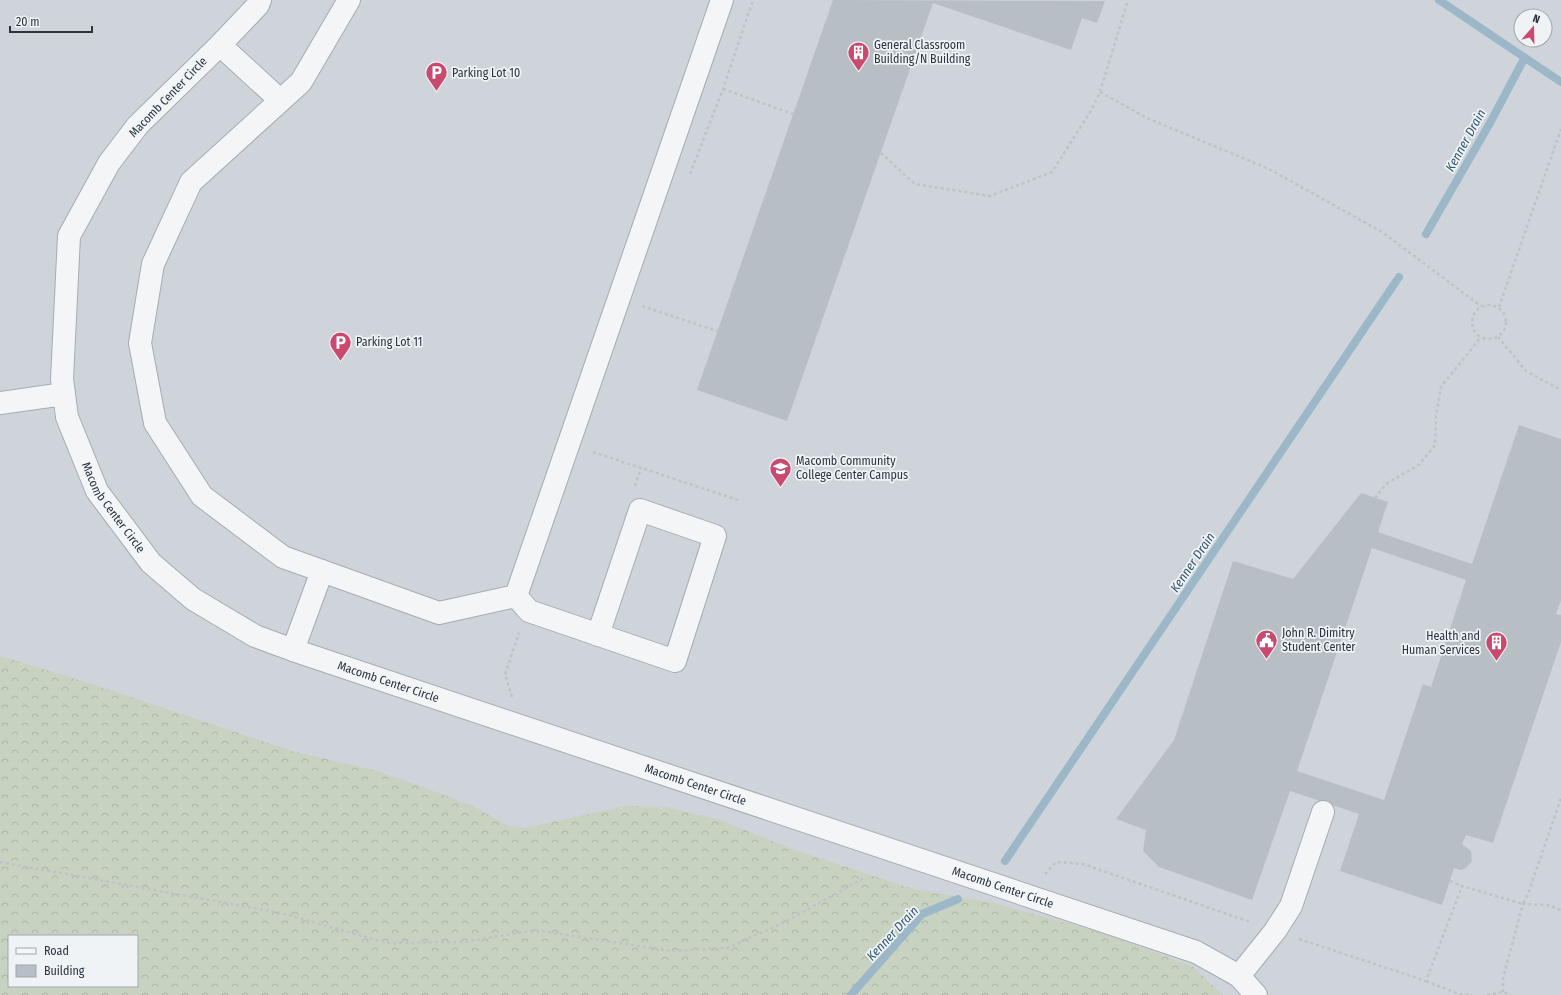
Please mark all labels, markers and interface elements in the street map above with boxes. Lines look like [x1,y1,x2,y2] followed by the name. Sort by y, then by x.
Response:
[10,8,92,34] scale bar
[1513,8,1553,48] north arrow
[1531,12,1542,26] text: N
[16,15,40,29] text: 20 m
[874,38,971,66] place label: General Classroom Building/N Building
[845,39,871,72] building icon: General Classroom Building/N Building
[126,54,210,140] street label: Macomb Center Circle
[423,60,449,93] parking icon: Parking Lot 10
[452,66,520,80] place label: Parking Lot 10
[1442,106,1489,174] water label: Kenner Drain
[328,329,354,362] parking icon: Parking Lot 11
[356,335,422,349] place label: Parking Lot 11
[796,454,908,482] place label: Macomb Community College Center Campus
[767,455,793,488] school or university icon: Macomb Community College Center Campus
[79,460,148,556] street label: Macomb Center Circle
[1167,529,1218,595] water label: Kenner Drain
[1282,626,1356,654] place label: John R. Dimitry Student Center
[1254,627,1280,660] public building icon: John R. Dimitry Student Center
[1402,629,1480,657] place label: Health and Human Services
[1483,630,1509,663] building icon: Health and Human Services
[336,658,441,705] street label: Macomb Center Circle
[643,761,748,808] street label: Macomb Center Circle
[950,864,1055,911] street label: Macomb Center Circle
[863,903,921,964] water label: Kenner Drain
[8,935,138,987] legend
[44,944,69,958] text: Road
[44,964,85,978] text: Building

